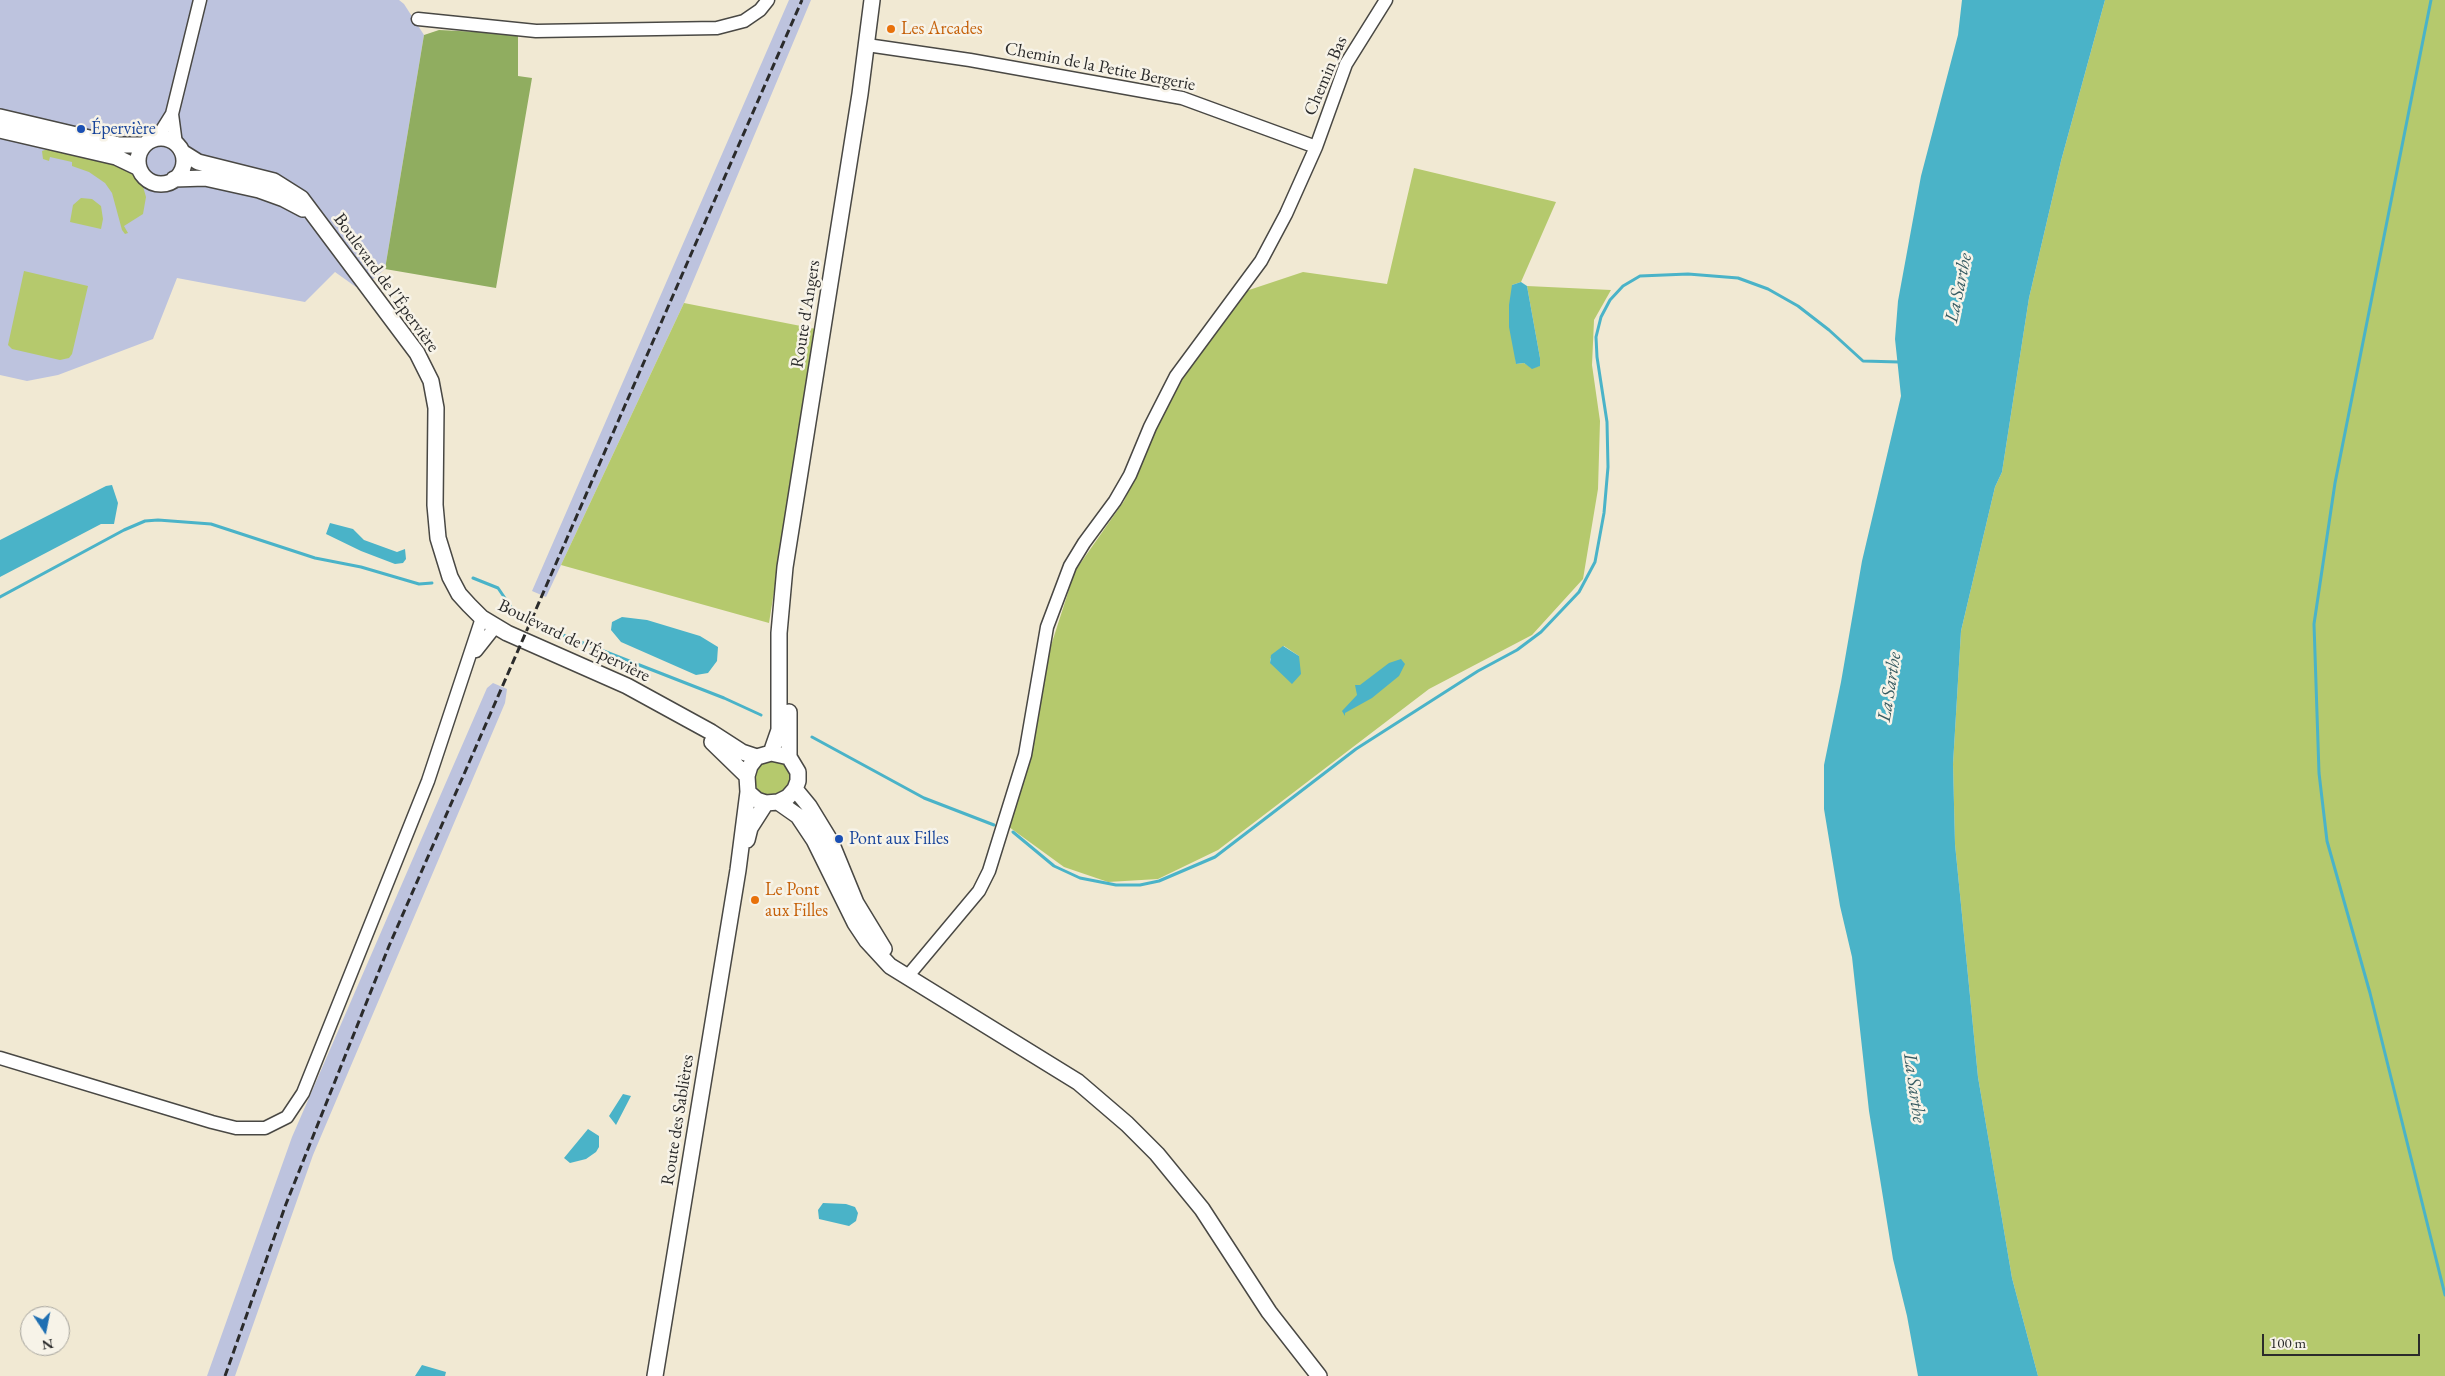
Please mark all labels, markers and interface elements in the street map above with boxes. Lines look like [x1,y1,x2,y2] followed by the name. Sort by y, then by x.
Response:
[901,18,983,40] place label: Les Arcades
[885,23,897,35] marker: Les Arcades
[1300,33,1352,119] street label: Chemin Bas
[1003,38,1197,96] street label: Chemin de la Petite Bergerie
[91,118,156,140] place label: Épervière
[75,123,87,135] marker: Épervière
[328,209,444,357] street label: Boulevard de l'Épervière
[1941,251,1977,325] water label: La Sarthe
[787,259,825,369] street label: Route d'Angers
[495,595,653,687] street label: Boulevard de l'Épervière
[1873,651,1907,723] water label: La Sarthe
[849,828,949,850] place label: Pont aux Filles
[833,833,845,845] marker: Pont aux Filles
[765,879,828,922] place label: Le Pont aux Filles
[749,894,761,906] marker: Le Pont aux Filles
[1898,1052,1930,1124] water label: La Sarthe
[657,1053,699,1187] street label: Route des Sablières
[20,1306,70,1356] north arrow
[2265,1324,2422,1356] scale bar
[2270,1333,2306,1352] text: 100 m
[40,1335,55,1355] text: N

